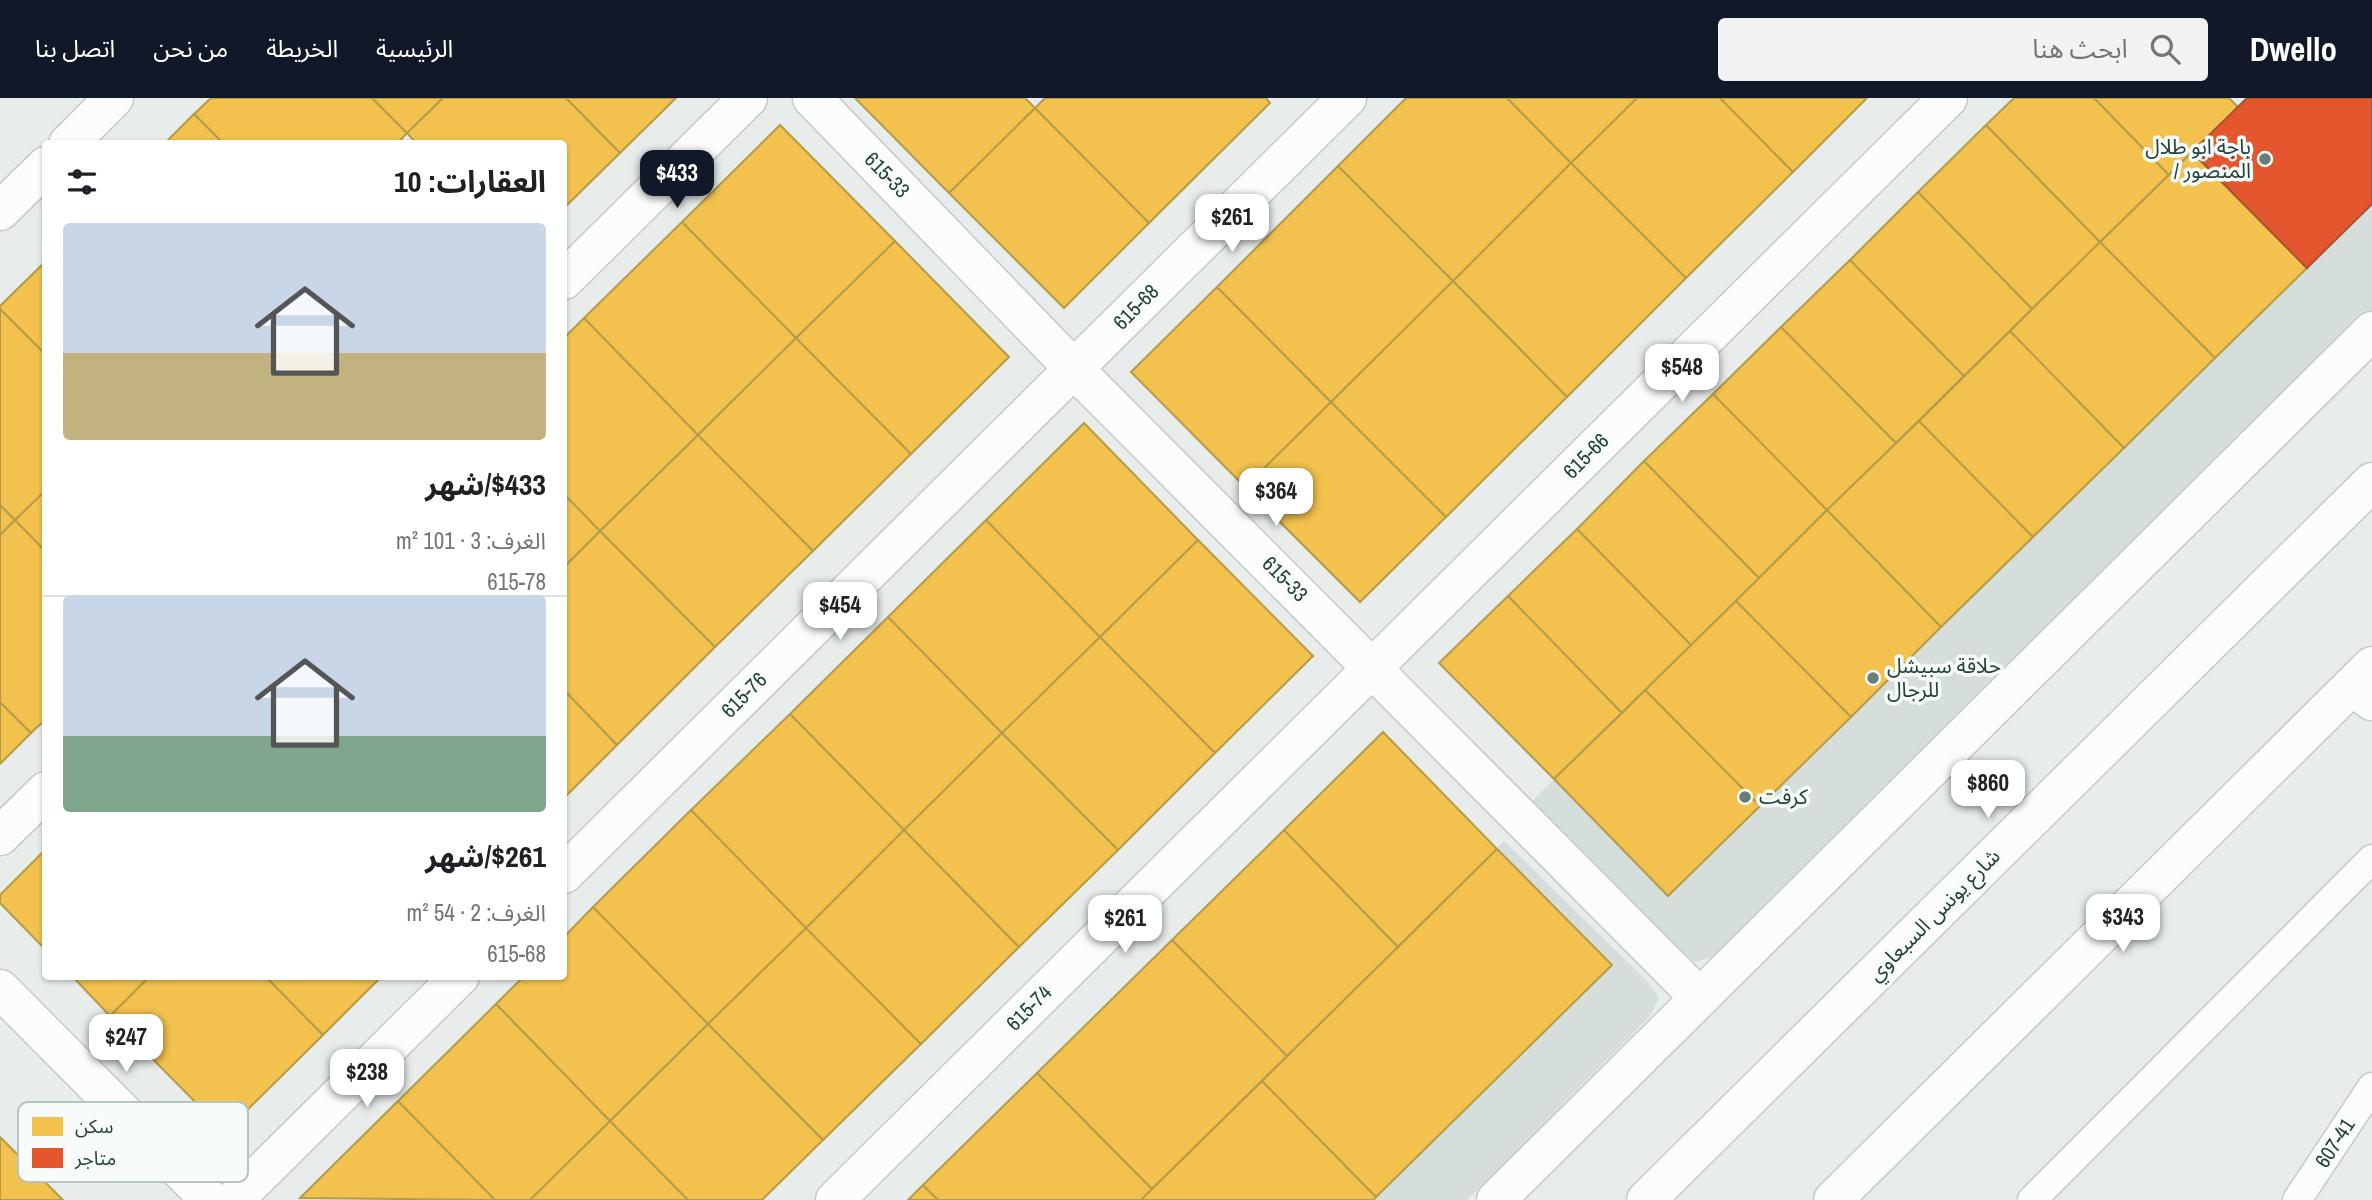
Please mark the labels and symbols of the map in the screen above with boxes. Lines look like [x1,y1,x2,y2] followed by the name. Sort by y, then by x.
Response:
[2145,132,2251,185] place label: باجة ابو طلال / المنصور
[858,145,916,204] street label: 615-33
[636,150,718,210] pin: $433
[2257,151,2273,167] marker: باجة ابو طلال / المنصور
[1191,194,1273,254] pin: $261
[1106,277,1165,336] street label: 615-68
[1641,344,1723,404] pin: $548
[1556,426,1615,485] street label: 615-66
[1235,468,1317,528] pin: $364
[1256,549,1315,608] street label: 615-33
[799,582,881,642] pin: $454
[1887,651,2001,704] place label: حلاقة سبيشل للرجال
[714,665,773,724] street label: 615-76
[1865,670,1881,686] marker: حلاقة سبيشل للرجال
[1947,760,2029,820] pin: $860
[1759,782,1808,811] place label: كرفت
[1737,789,1753,805] marker: كرفت
[1861,842,2008,989] street label: شارع يونس السبعاوي
[2082,894,2164,954] pin: $343
[1084,896,1166,955] pin: $261
[999,978,1058,1037] street label: 615-74
[85,1014,167,1074] pin: $247
[326,1049,408,1109] pin: $238
[18,1102,248,1182] legend
[2308,1112,2362,1173] street label: 607-41
[75,1113,113,1139] text: سكن
[74,1145,116,1171] text: متاجر

